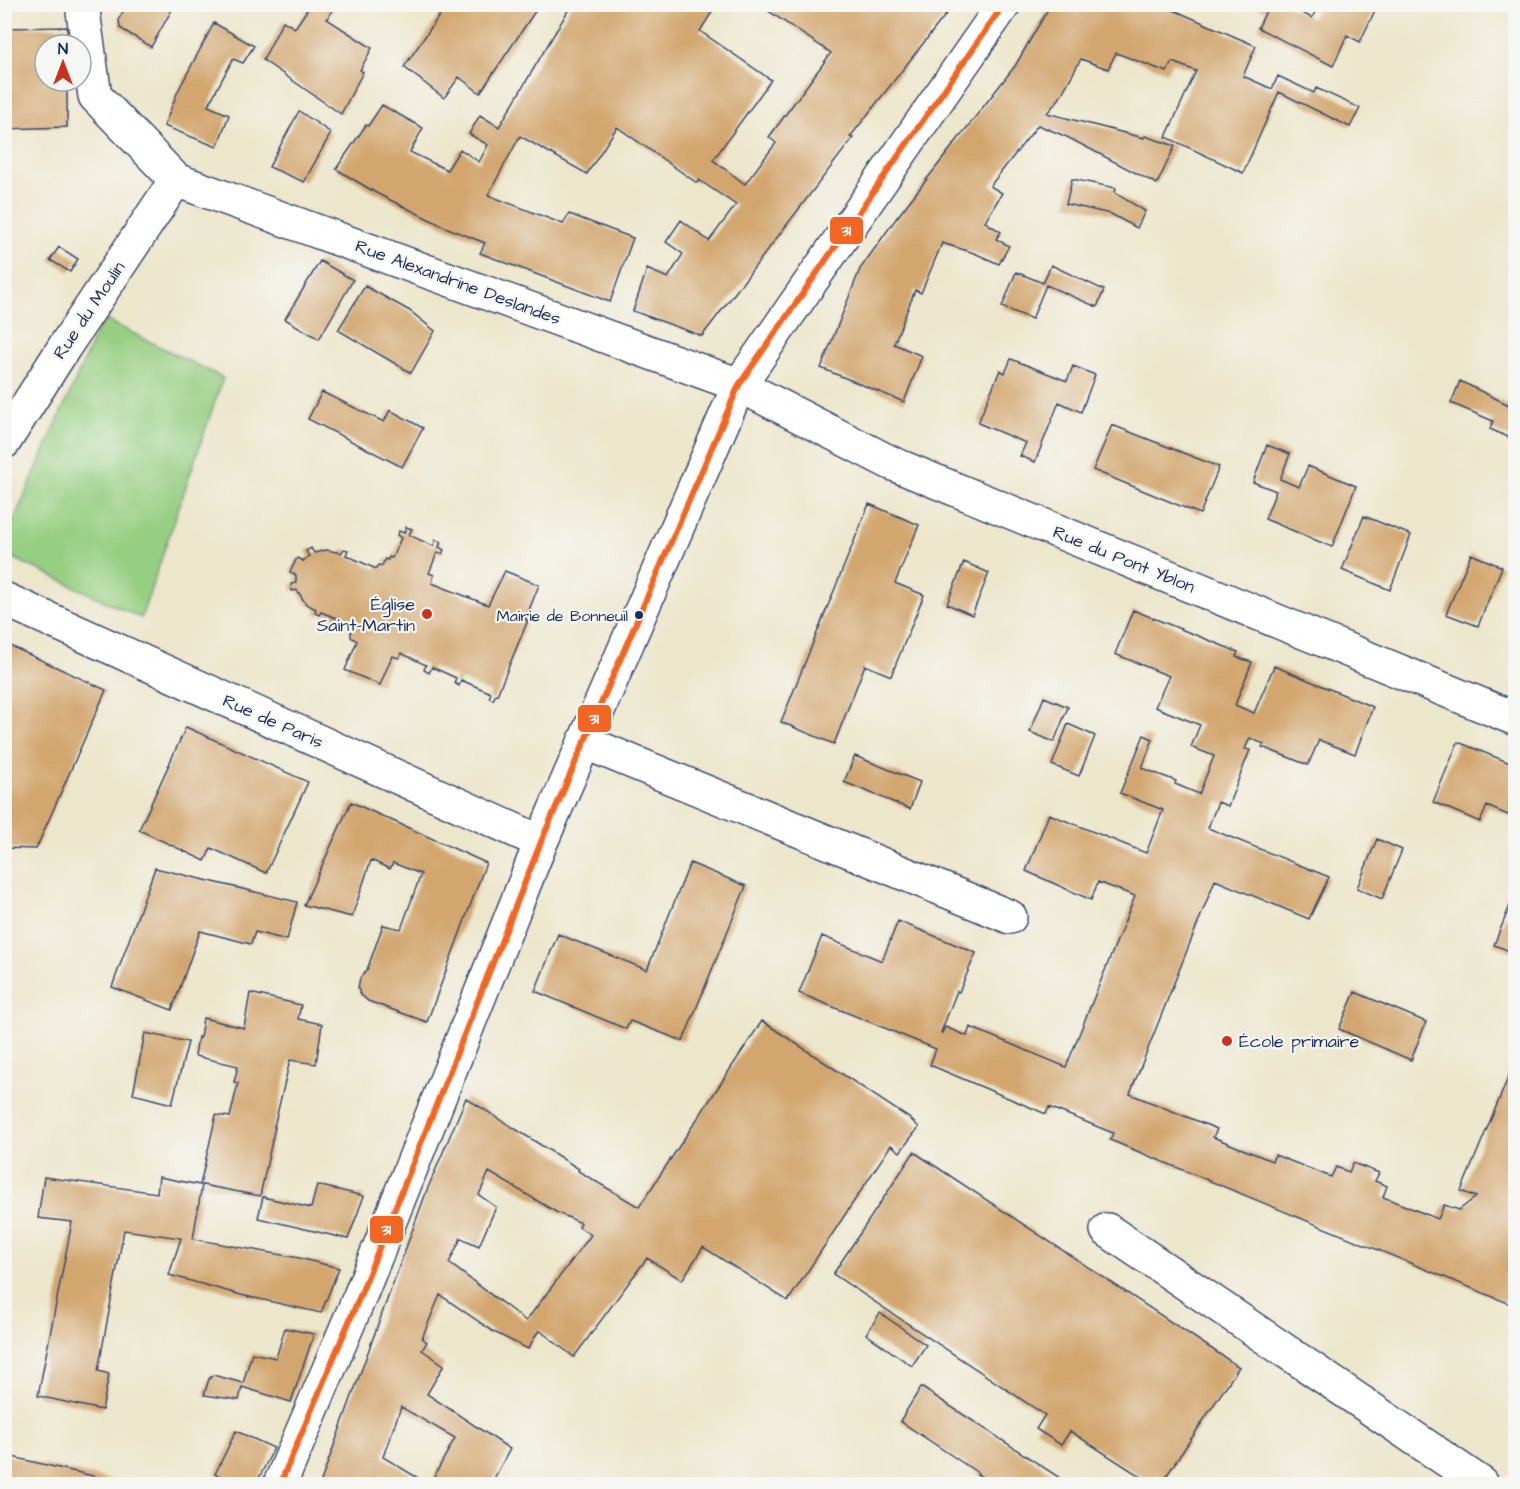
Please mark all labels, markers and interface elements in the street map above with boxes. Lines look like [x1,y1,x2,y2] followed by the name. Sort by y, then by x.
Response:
[33,33,93,93] north arrow
[58,38,68,60] text: N
[829,216,864,245] line badge: 31
[840,220,852,242] text: 31
[352,234,564,331] street label: Rue Alexandrine Deslandes
[47,256,131,364] street label: Rue du Moulin
[1049,520,1199,599] street label: Rue du Pont Yblon
[317,592,415,638] place label: Église Saint-Martin
[497,605,628,627] place label: Mairie de Bonneuil
[420,607,434,621] marker: Église Saint-Martin
[633,609,645,621] marker: Mairie de Bonneuil
[219,688,327,755] street label: Rue de Paris
[577,704,612,733] line badge: 31
[588,708,600,730] text: 31
[1239,1029,1359,1054] place label: École primaire
[1220,1034,1234,1048] marker: École primaire
[369,1215,404,1244] line badge: 31
[380,1219,392,1241] text: 31

